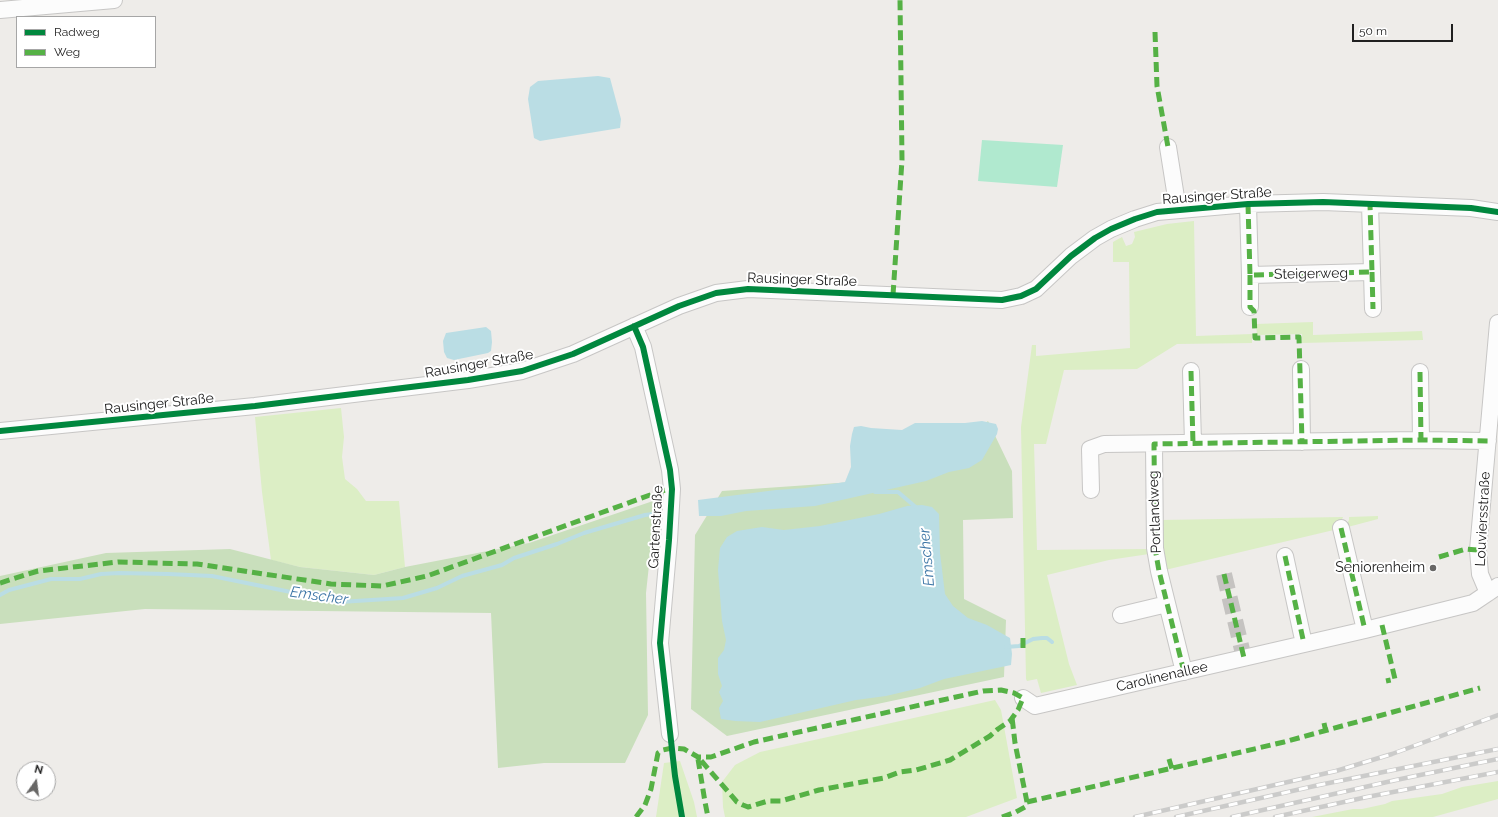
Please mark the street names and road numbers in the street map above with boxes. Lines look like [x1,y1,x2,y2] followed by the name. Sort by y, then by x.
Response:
[1162,184,1272,208] street label: Rausinger Straße
[1274,265,1348,283] street label: Steigerweg
[747,270,857,290] street label: Rausinger Straße
[423,346,535,382] street label: Rausinger Straße
[104,390,214,418] street label: Rausinger Straße
[1145,470,1165,554] street label: Portlandweg
[1472,471,1494,567] street label: Louviersstraße
[645,485,667,569] street label: Gartenstraße
[1115,658,1209,696] street label: Carolinenallee

